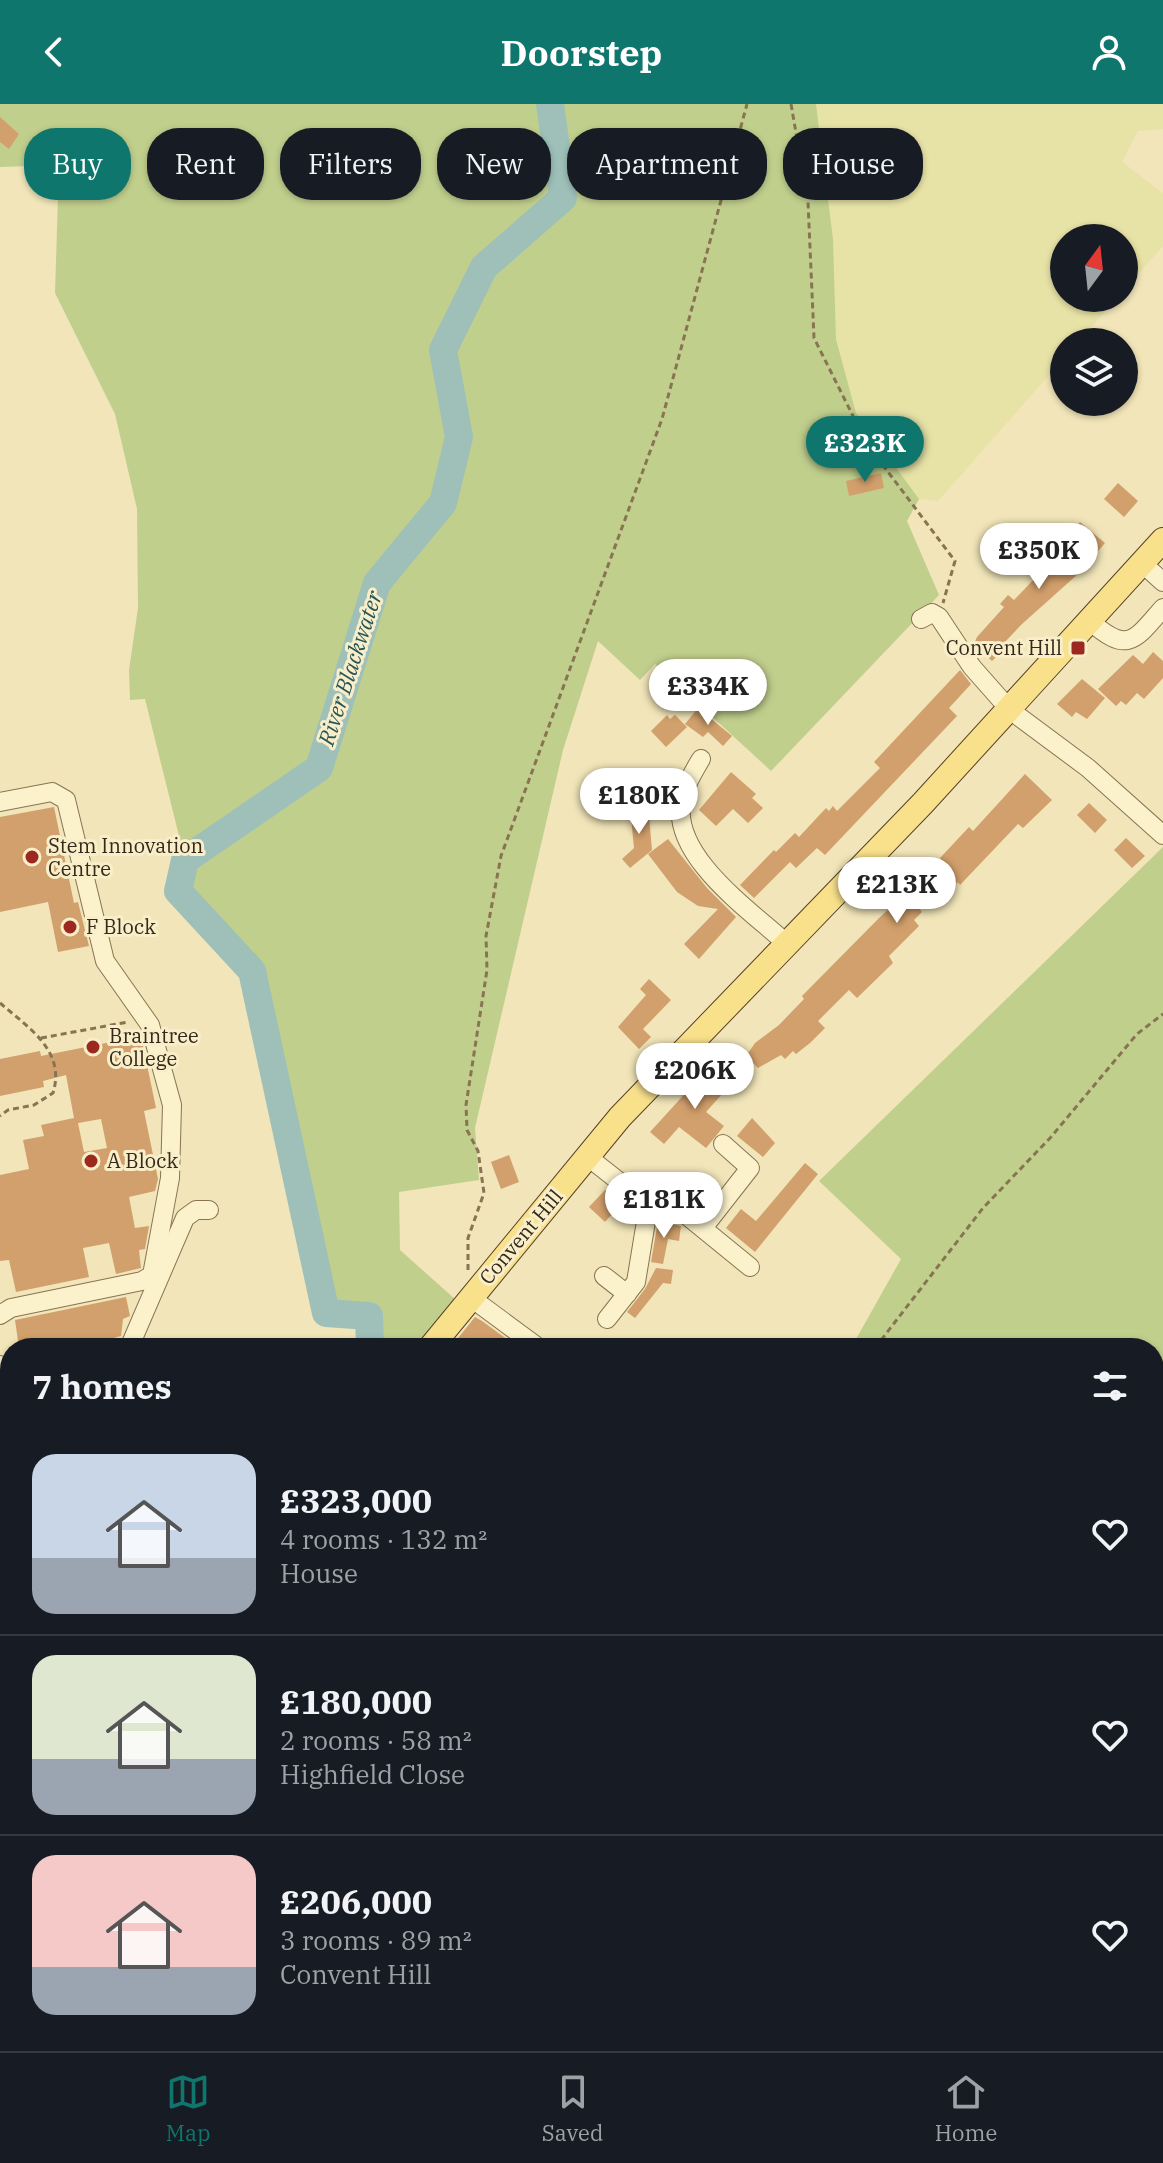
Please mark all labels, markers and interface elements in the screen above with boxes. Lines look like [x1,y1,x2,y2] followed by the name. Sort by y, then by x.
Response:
[501,29,662,76] text: Doorstep
[32,30,76,74] icon: back
[1087,30,1131,74] icon: person
[24,128,131,200] chip: Buy
[147,128,264,200] chip: Rent
[280,128,421,200] chip: Filters
[437,128,551,200] chip: New
[567,128,767,200] chip: Apartment
[783,128,923,200] chip: House
[1050,224,1138,312] north arrow
[1050,224,1138,416] map controls
[1050,328,1138,416] button: layers
[809,416,921,484] pin: £323K
[824,425,906,459] text: £323K
[983,523,1095,591] pin: £350K
[998,532,1080,566] text: £350K
[311,586,389,750] water label: River Blackwater
[946,634,1062,661] place label: Convent Hill
[1069,639,1087,657] marker: Convent Hill
[652,659,764,727] pin: £334K
[667,668,749,702] text: £334K
[583,768,695,836] pin: £180K
[598,777,680,811] text: £180K
[48,832,204,882] place label: Stem Innovation Centre
[23,848,41,866] marker: Stem Innovation Centre
[841,857,953,925] pin: £213K
[856,866,938,900] text: £213K
[86,913,156,940] place label: F Block
[61,918,79,936] marker: F Block
[109,1022,199,1072] place label: Braintree College
[84,1038,102,1056] marker: Braintree College
[639,1043,751,1111] pin: £206K
[654,1052,736,1086] text: £206K
[107,1147,179,1174] place label: A Block
[82,1152,100,1170] marker: A Block
[608,1172,720,1240] pin: £181K
[623,1181,705,1215] text: £181K
[473,1183,568,1290] street label: Convent Hill
[32,1364,172,1408] text: 7 homes
[1088,1364,1132,1408] icon: filters
[280,1478,432,1522] text: £323,000
[96,1486,192,1582] icon: home
[1088,1512,1132,1556] icon: heart
[280,1522,487,1556] text: 4 rooms · 132 m²
[280,1556,358,1590] text: House
[280,1679,432,1723] text: £180,000
[96,1687,192,1783] icon: home
[1088,1713,1132,1757] icon: heart
[280,1723,472,1757] text: 2 rooms · 58 m²
[280,1757,465,1791] text: Highfield Close
[280,1879,432,1923] text: £206,000
[96,1887,192,1983] icon: home
[1088,1913,1132,1957] icon: heart
[280,1923,472,1957] text: 3 rooms · 89 m²
[280,1957,431,1991] text: Convent Hill
[166,2070,210,2147] tab: Map
[542,2070,603,2147] tab: Saved
[935,2070,997,2147] tab: Home

